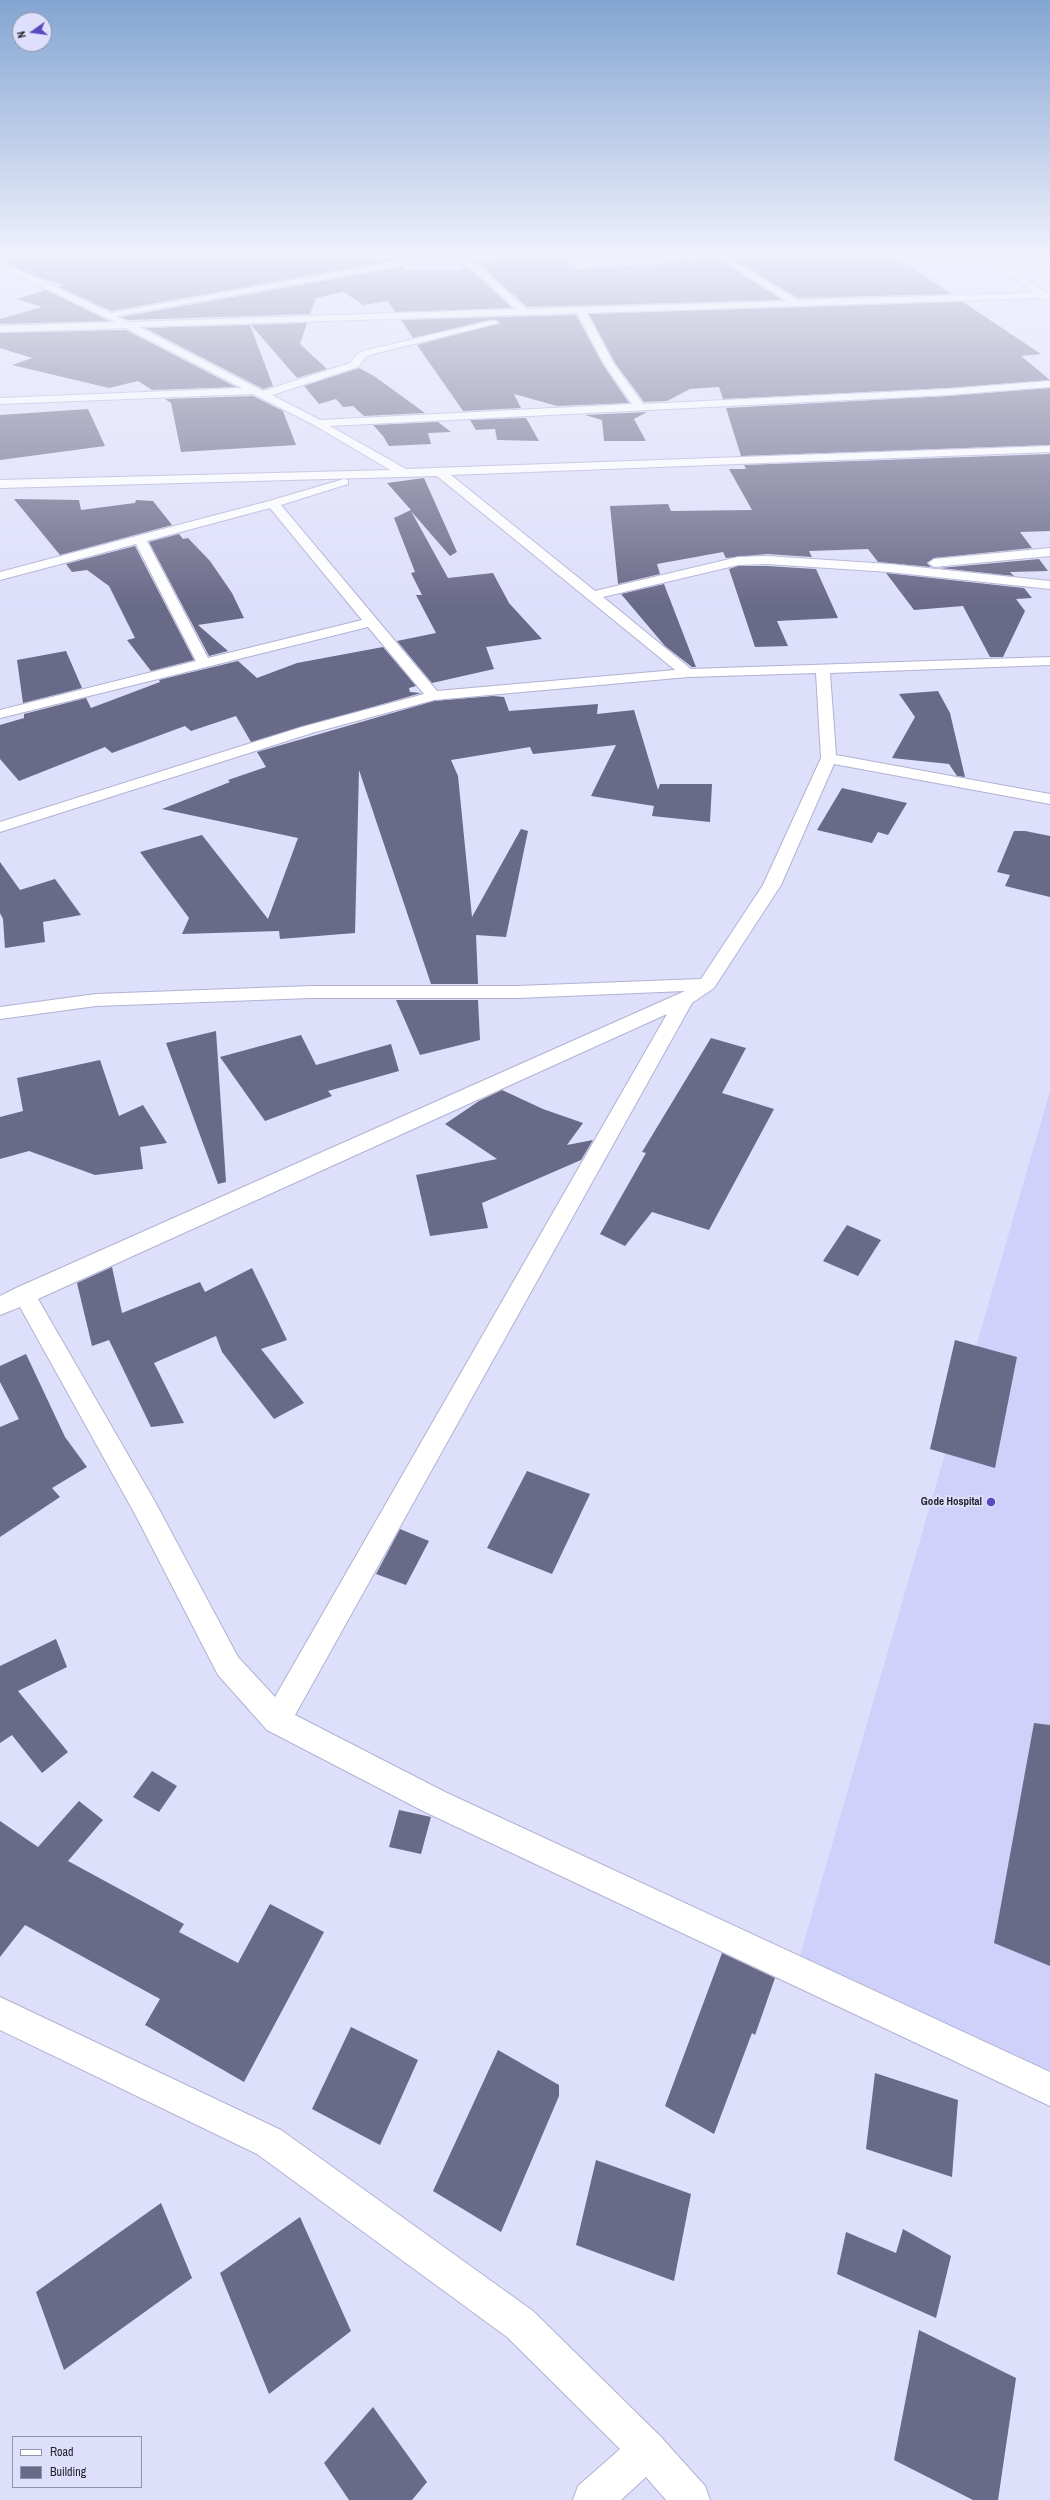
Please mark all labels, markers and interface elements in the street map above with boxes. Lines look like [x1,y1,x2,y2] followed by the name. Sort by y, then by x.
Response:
[12,12,52,52] north arrow
[14,30,29,40] text: N
[921,1495,982,1509] place label: Gode Hospital
[985,1496,997,1508] marker: Gode Hospital
[12,2436,142,2488] legend
[50,2444,74,2460] text: Road
[50,2464,86,2480] text: Building

